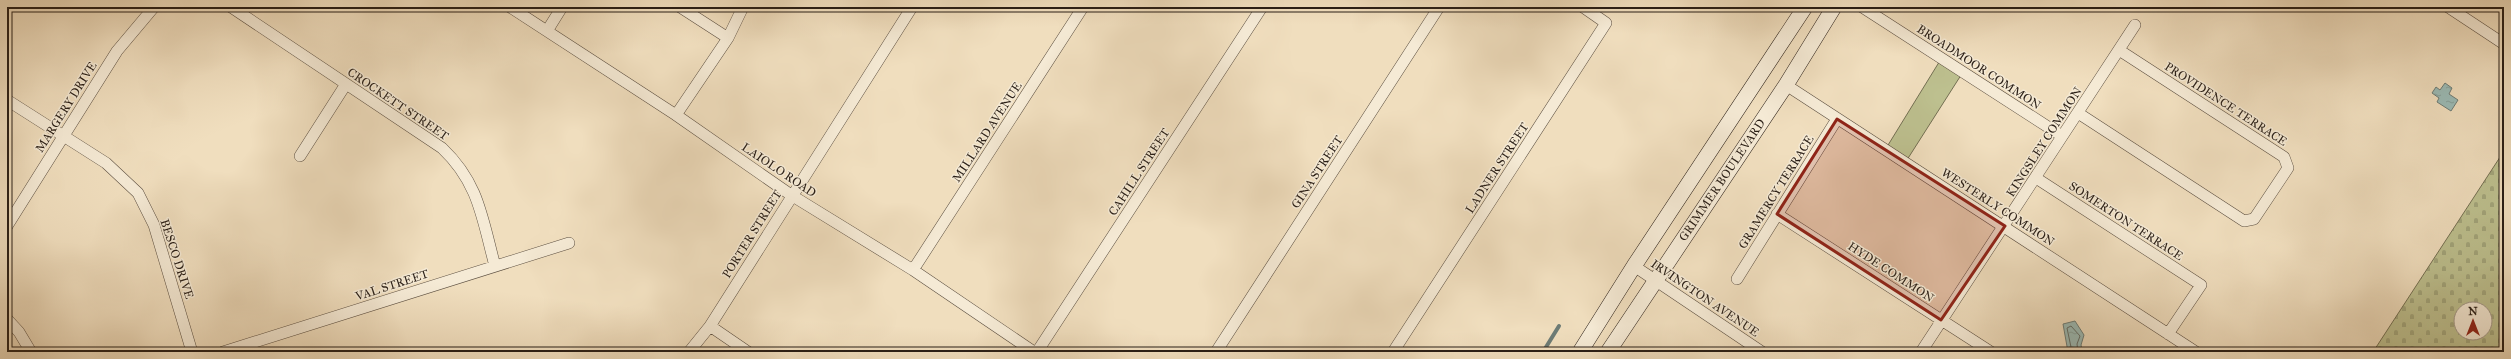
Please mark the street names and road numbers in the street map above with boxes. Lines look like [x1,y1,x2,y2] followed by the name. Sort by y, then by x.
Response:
[1914,22,2044,112] street label: BROADMOOR COMMON
[32,59,100,155] street label: MARGERY DRIVE
[2162,59,2290,149] street label: PROVIDENCE TERRACE
[345,65,451,143] street label: CROCKETT STREET
[949,79,1025,185] street label: MILLARD AVENUE
[2003,85,2085,199] street label: KINGSLEY COMMON
[1676,116,1768,244] street label: GRIMMER BOULEVARD
[1462,120,1532,216] street label: LADNER STREET
[1106,126,1172,218] street label: CAHILL STREET
[1735,132,1817,251] street label: GRAMERCY TERRACE
[1288,133,1346,211] street label: GINA STREET
[739,140,819,200] street label: LAIOLO ROAD
[1939,165,2057,249] street label: WESTERLY COMMON
[2066,179,2186,263] street label: SOMERTON TERRACE
[719,187,785,281] street label: PORTER STREET
[158,217,197,301] street label: BESCO DRIVE
[1845,239,1937,305] street label: HYDE COMMON
[1648,257,1762,340] street label: IRVINGTON AVENUE
[353,267,430,304] street label: VAL STREET

